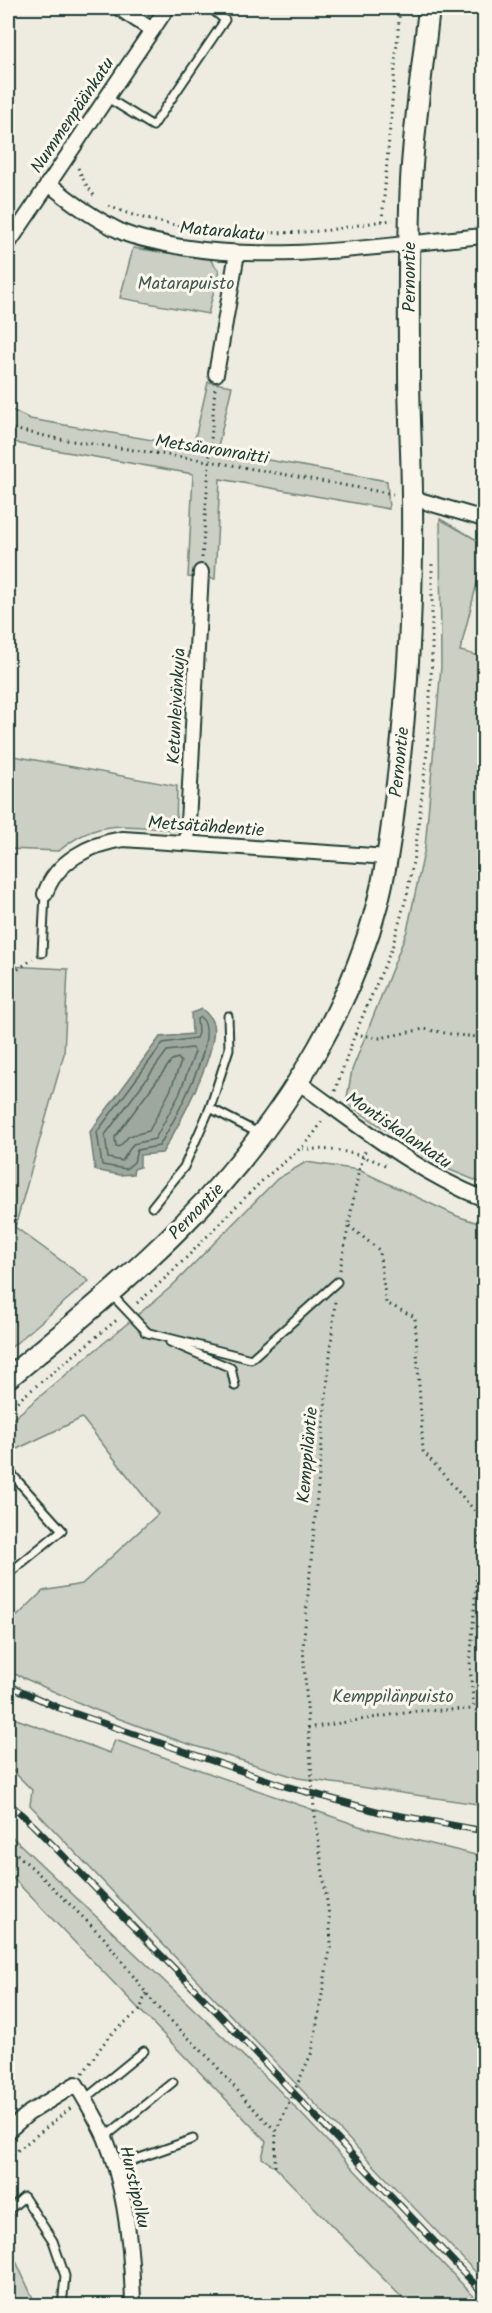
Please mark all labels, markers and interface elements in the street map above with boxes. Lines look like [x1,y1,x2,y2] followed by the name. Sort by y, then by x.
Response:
[24,52,123,180] street label: Nummenpäänkatu
[178,214,266,251] street label: Matarakatu
[396,242,425,312] street label: Pernontie
[138,270,234,299] park label: Matarapuisto
[153,427,271,474] street label: Metsäaronraitti
[160,647,195,765] street label: Ketunleivänkuja
[382,726,419,799] street label: Pernontie
[147,809,265,846] street label: Metsätähdentie
[339,1085,457,1178] street label: Montiskalankatu
[162,1177,232,1247] street label: Pernontie
[290,1406,327,1504] street label: Kemppiläntie
[332,1683,454,1712] park label: Kemppilänpuisto
[110,2143,157,2232] street label: Hurstipolku

